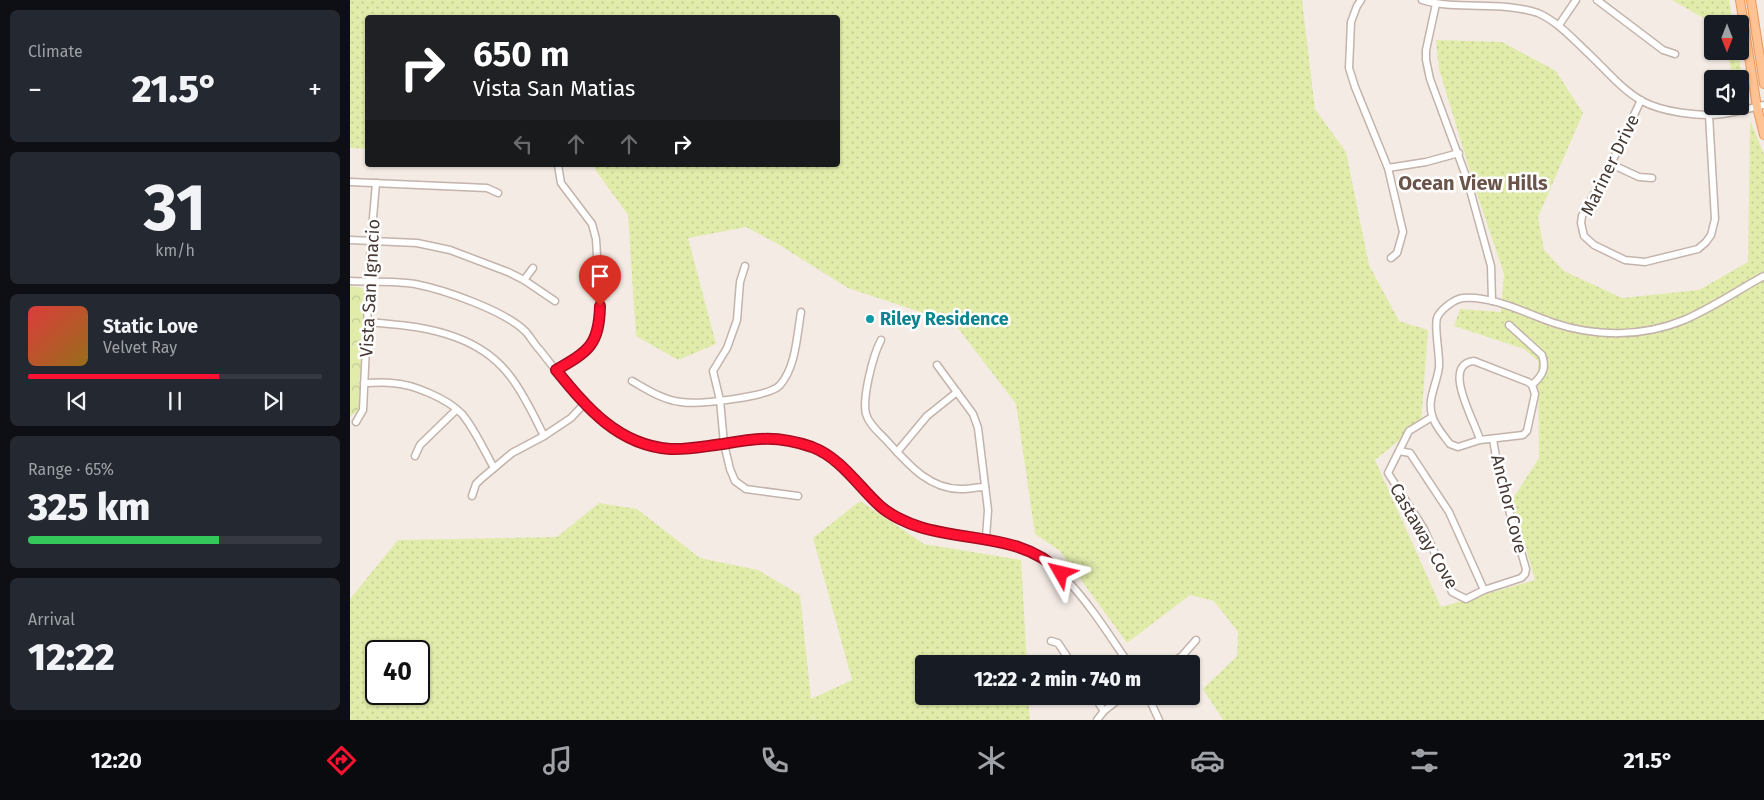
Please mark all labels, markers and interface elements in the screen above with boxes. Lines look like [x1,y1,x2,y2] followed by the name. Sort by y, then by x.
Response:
[1704,15,1749,60] north arrow
[1704,15,1749,115] map controls
[473,33,570,75] text: 650 m
[390,35,455,100] icon: right
[28,42,83,61] text: Climate
[132,66,218,112] text: 21.5°
[1704,70,1749,115] button: sound
[28,73,42,106] text: −
[308,73,322,106] text: +
[473,75,635,102] text: Vista San Matias
[1576,111,1644,219] street label: Mariner Drive
[509,130,537,158] icon: left
[562,130,590,158] icon: ahead
[615,130,643,158] icon: ahead
[668,130,696,158] icon: right
[144,169,206,247] text: 31
[1398,171,1548,195] district label: Ocean View Hills
[355,218,385,358] street label: Vista San Ignacio
[155,241,195,260] text: km/h
[579,255,621,306] pin
[586,262,614,290] icon: arrive
[880,308,1009,330] place label: Riley Residence
[864,313,876,325] marker: Riley Residence
[103,315,198,338] text: Static Love
[103,338,177,357] text: Velvet Ray
[63,387,91,415] icon: previous
[161,387,189,415] icon: pause
[259,387,287,415] icon: next
[1486,452,1532,556] street label: Anchor Cove
[28,460,114,479] text: Range · 65%
[1385,479,1463,593] street label: Castaway Cove
[28,484,150,530] text: 325 km
[1034,546,1086,598] position arrow
[28,610,75,629] text: Arrival
[28,634,115,680] text: 12:22
[365,640,430,705] speed limit sign: 40
[974,668,1141,691] text: 12:22 · 2 min · 740 m
[324,743,359,778] icon: directions
[540,743,575,778] icon: music
[757,743,792,778] icon: phone
[974,743,1009,778] icon: climate
[1190,743,1225,778] icon: car
[1407,743,1442,778] icon: filters
[91,747,142,774] text: 12:20
[1624,747,1673,774] text: 21.5°

